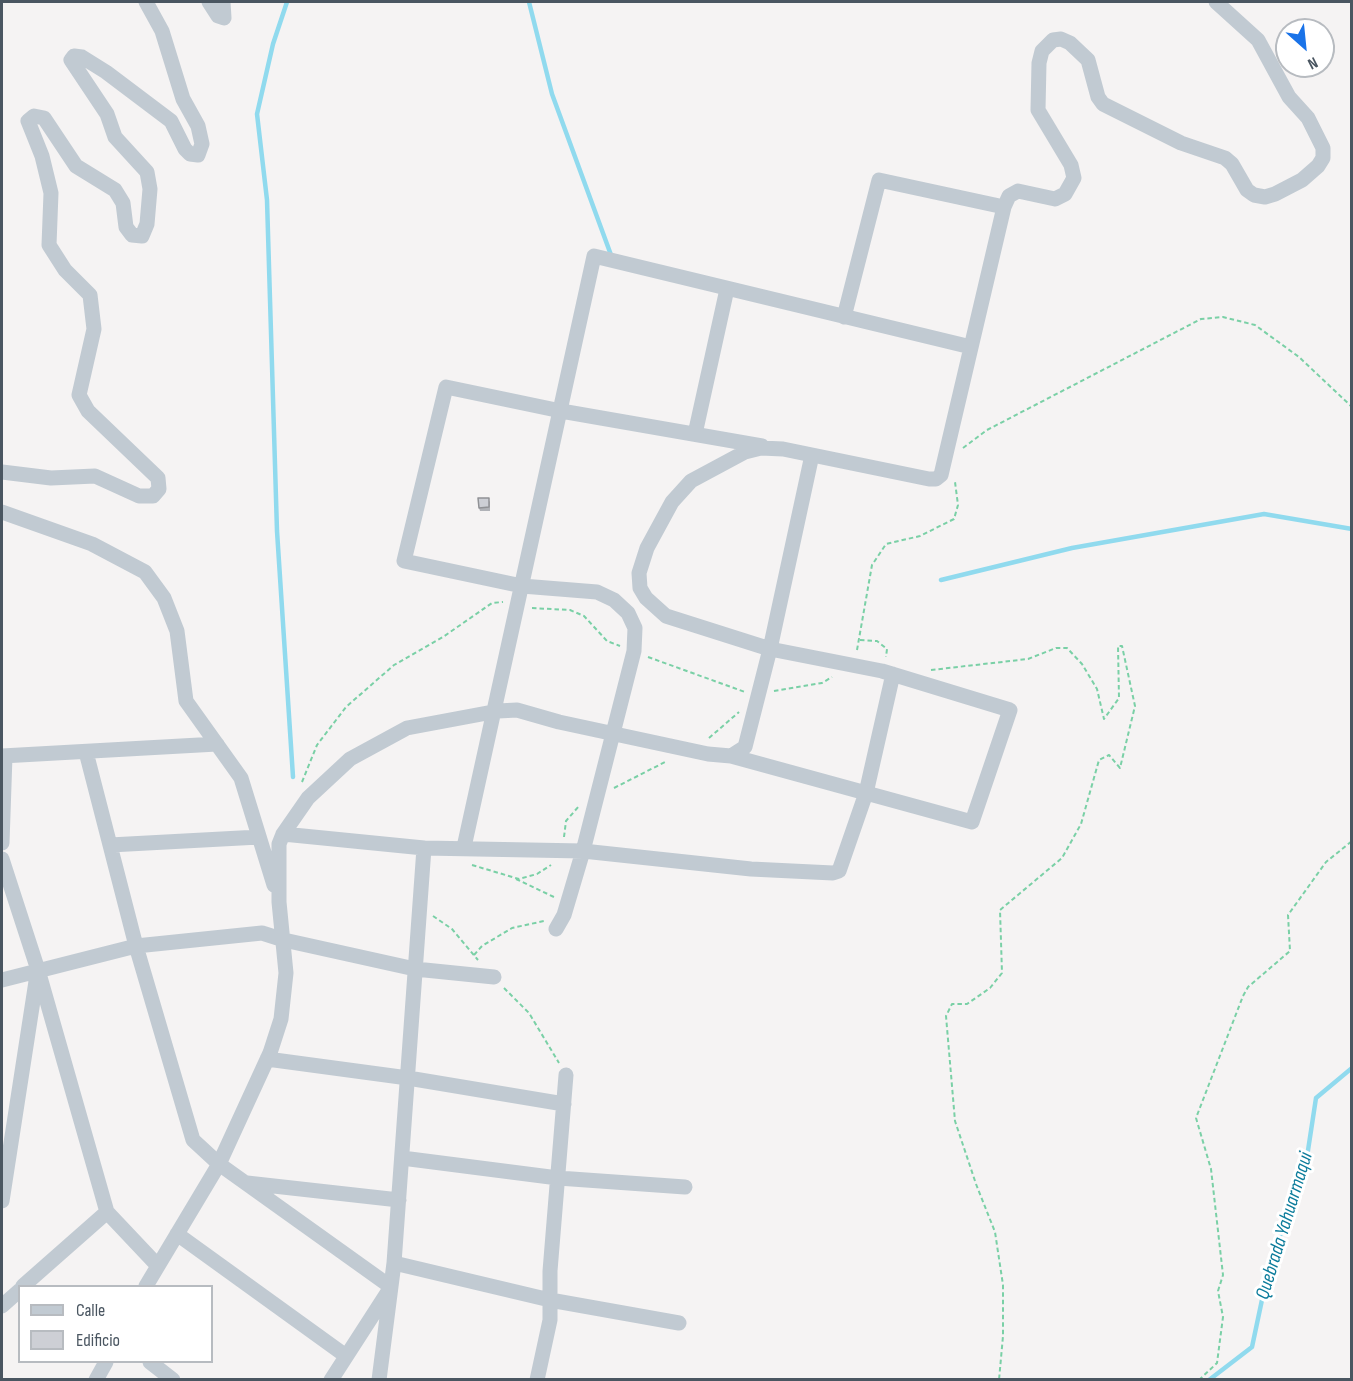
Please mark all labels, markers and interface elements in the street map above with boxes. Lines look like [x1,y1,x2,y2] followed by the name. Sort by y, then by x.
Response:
[1275,18,1335,78] north arrow
[1304,52,1321,73] text: N
[1251,1149,1319,1303] water label: Quebrada Yahuarmaqui
[18,1285,213,1363] legend
[76,1300,105,1321] text: Calle
[76,1330,120,1351] text: Edificio

